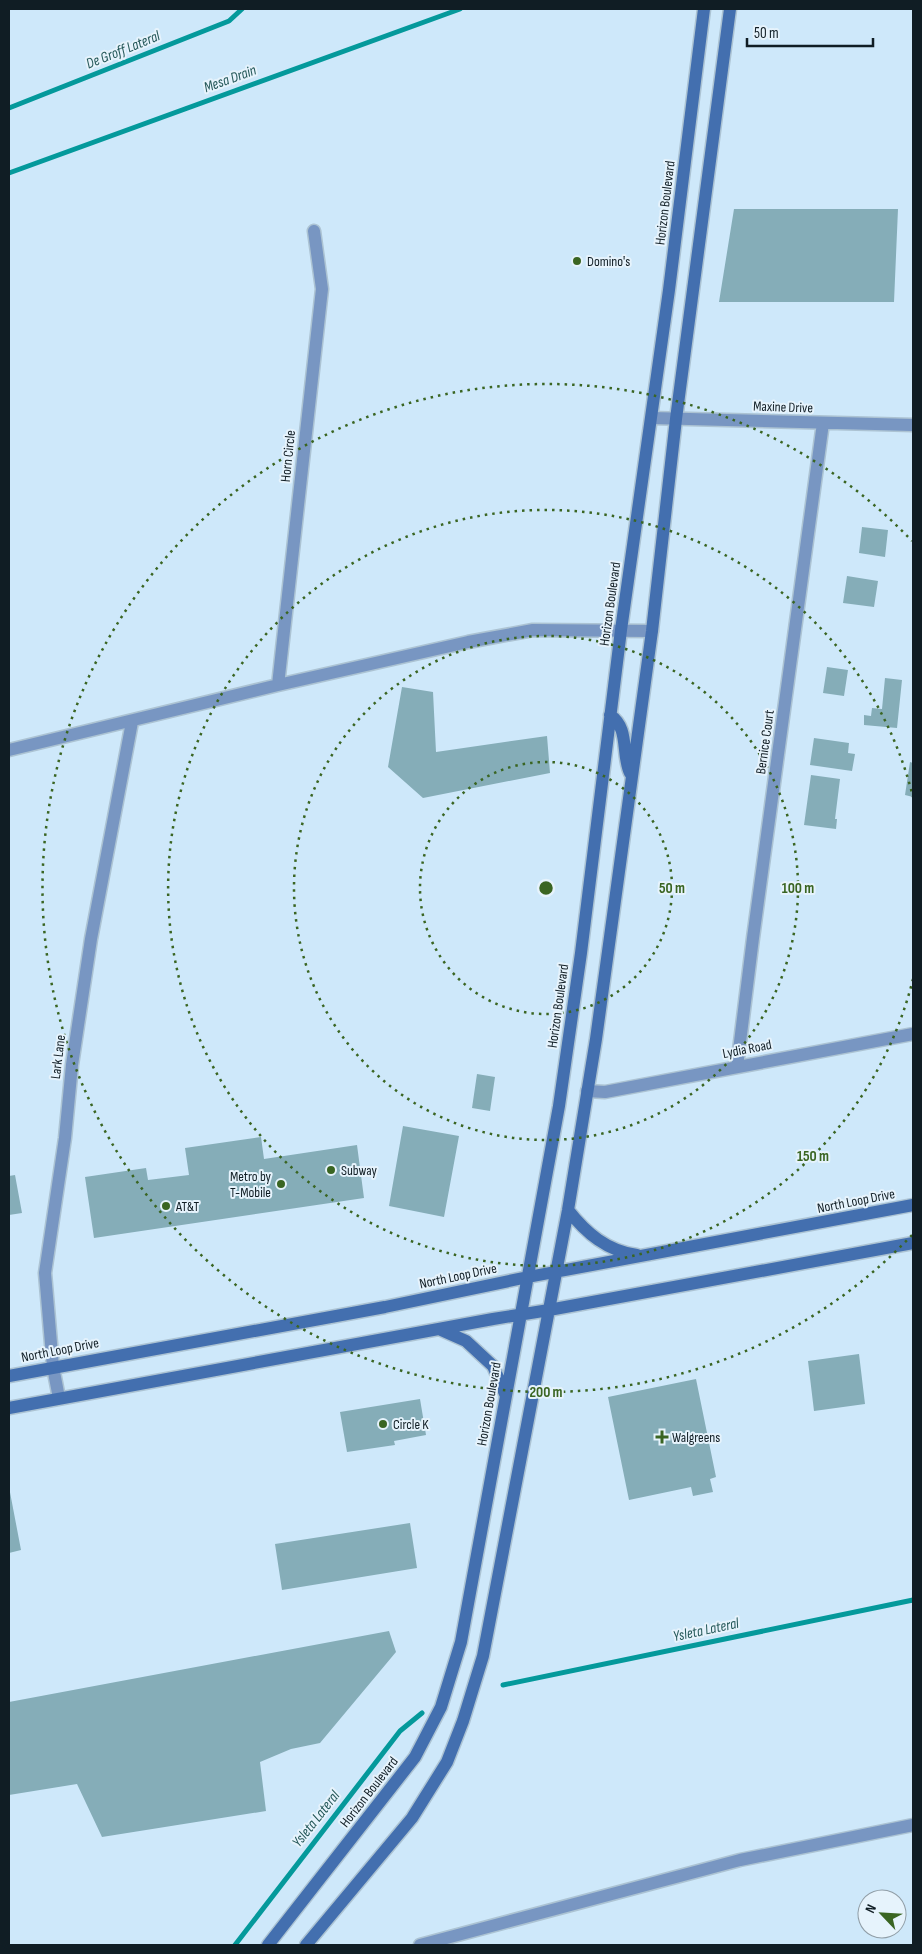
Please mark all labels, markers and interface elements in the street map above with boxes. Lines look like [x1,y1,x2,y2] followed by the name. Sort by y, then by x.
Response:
[747,15,873,47] scale bar
[754,24,779,43] text: 50 m
[83,26,164,73] water label: De Groff Lateral
[201,61,259,97] water label: Mesa Drain
[651,160,679,246] street label: Horizon Boulevard
[587,253,630,270] place label: Domino's
[571,255,583,267] marker: Domino's
[753,397,813,417] street label: Maxine Drive
[277,429,299,483] street label: Horn Circle
[596,561,624,647] street label: Horizon Boulevard
[752,709,778,775] street label: Bernice Court
[537,879,555,897] centre of rings
[659,879,685,898] text: 50 m
[782,879,814,898] text: 100 m
[544,963,572,1049] street label: Horizon Boulevard
[47,1034,69,1080] street label: Lark Lane
[721,1036,773,1062] street label: Lydia Road
[797,1147,829,1166] text: 150 m
[341,1162,378,1179] place label: Subway
[325,1164,337,1176] marker: Subway
[230,1168,272,1201] place label: Metro by T-Mobile
[275,1178,287,1190] marker: Metro by T-Mobile
[816,1185,896,1217] street label: North Loop Drive
[175,1198,199,1215] place label: AT&T
[160,1200,172,1212] marker: AT&T
[418,1259,498,1293] street label: North Loop Drive
[20,1334,100,1366] street label: North Loop Drive
[473,1361,505,1447] street label: Horizon Boulevard
[529,1383,563,1402] text: 200 m
[393,1416,429,1433] place label: Circle K
[377,1418,389,1430] marker: Circle K
[672,1429,720,1446] place label: Walgreens
[656,1431,668,1443] marker: Walgreens
[671,1614,742,1646] water label: Ysleta Lateral
[336,1753,402,1831] street label: Horizon Boulevard
[288,1786,345,1851] water label: Ysleta Lateral
[857,1889,907,1939] north arrow
[861,1902,880,1916] text: N

